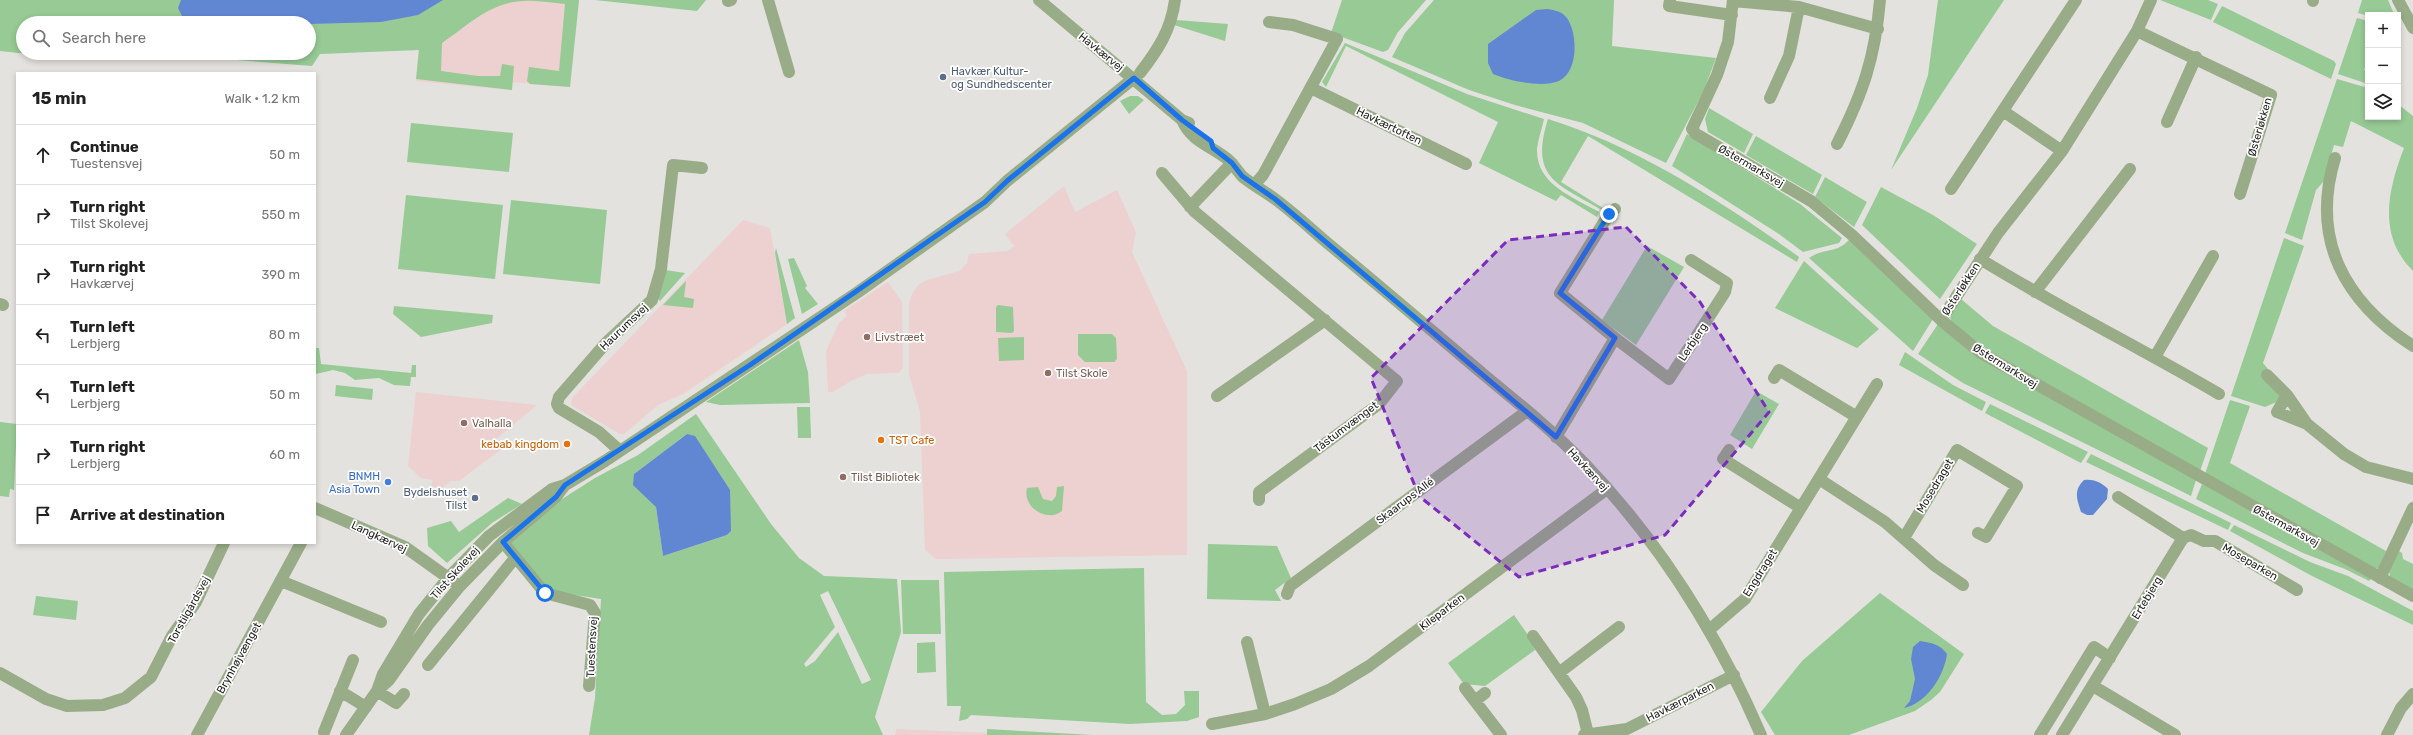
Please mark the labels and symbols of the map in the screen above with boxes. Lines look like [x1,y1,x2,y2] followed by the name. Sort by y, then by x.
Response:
[1076,30,1126,74] street label: Havkærvej
[951,65,1053,91] place label: Havkær Kultur- og Sundhedscenter
[938,72,948,82] marker: Havkær Kultur- og Sundhedscenter
[2245,96,2275,158] street label: Østerløkken
[1354,105,1424,147] street label: Havkærtoften
[1716,142,1786,190] street label: Østermarksvej
[1600,205,1618,223] route end
[1939,260,1983,318] street label: Østerløkken
[597,301,651,353] street label: Haurumsvej
[1676,321,1710,363] street label: Lerbjerg
[875,331,925,344] place label: Livstræet
[862,332,872,342] marker: Livstræet
[1970,341,2040,391] street label: Østermarksvej
[1056,367,1108,380] place label: Tilst Skole
[1043,368,1053,378] marker: Tilst Skole
[1311,398,1381,455] street label: Tåstumvænget
[472,417,512,430] place label: Valhalla
[459,418,469,428] marker: Valhalla
[889,434,935,447] place label: TST Cafe
[876,435,886,445] marker: TST Cafe
[481,438,559,451] place label: kebab kingdom
[562,439,572,449] marker: kebab kingdom
[1565,446,1611,494] street label: Havkærvej
[1914,456,1957,515] street label: Mosedraget
[329,470,380,496] place label: BNMH Asia Town
[851,471,920,484] place label: Tilst Bibliotek
[838,472,848,482] marker: Tilst Bibliotek
[1374,475,1436,527] street label: Skaarups Allé
[383,477,393,487] marker: BNMH Asia Town
[403,486,468,512] place label: Bydelshuset Tilst
[470,493,480,503] marker: Bydelshuset Tilst
[2251,502,2321,550] street label: Østermarksvej
[349,518,409,556] street label: Langkærvej
[2220,541,2280,583] street label: Moseparken
[428,544,482,602] street label: Tilst Skolevej
[1740,546,1780,599] street label: Engdraget
[165,574,213,646] street label: Torstilgårdsvej
[2129,574,2165,622] street label: Ertebjerg
[536,584,554,602] route start
[1417,591,1467,633] street label: Kileparken
[584,616,600,678] street label: Tuestensvej
[214,620,264,696] street label: Brynhøjvænget
[1644,679,1716,725] street label: Havkærparken

